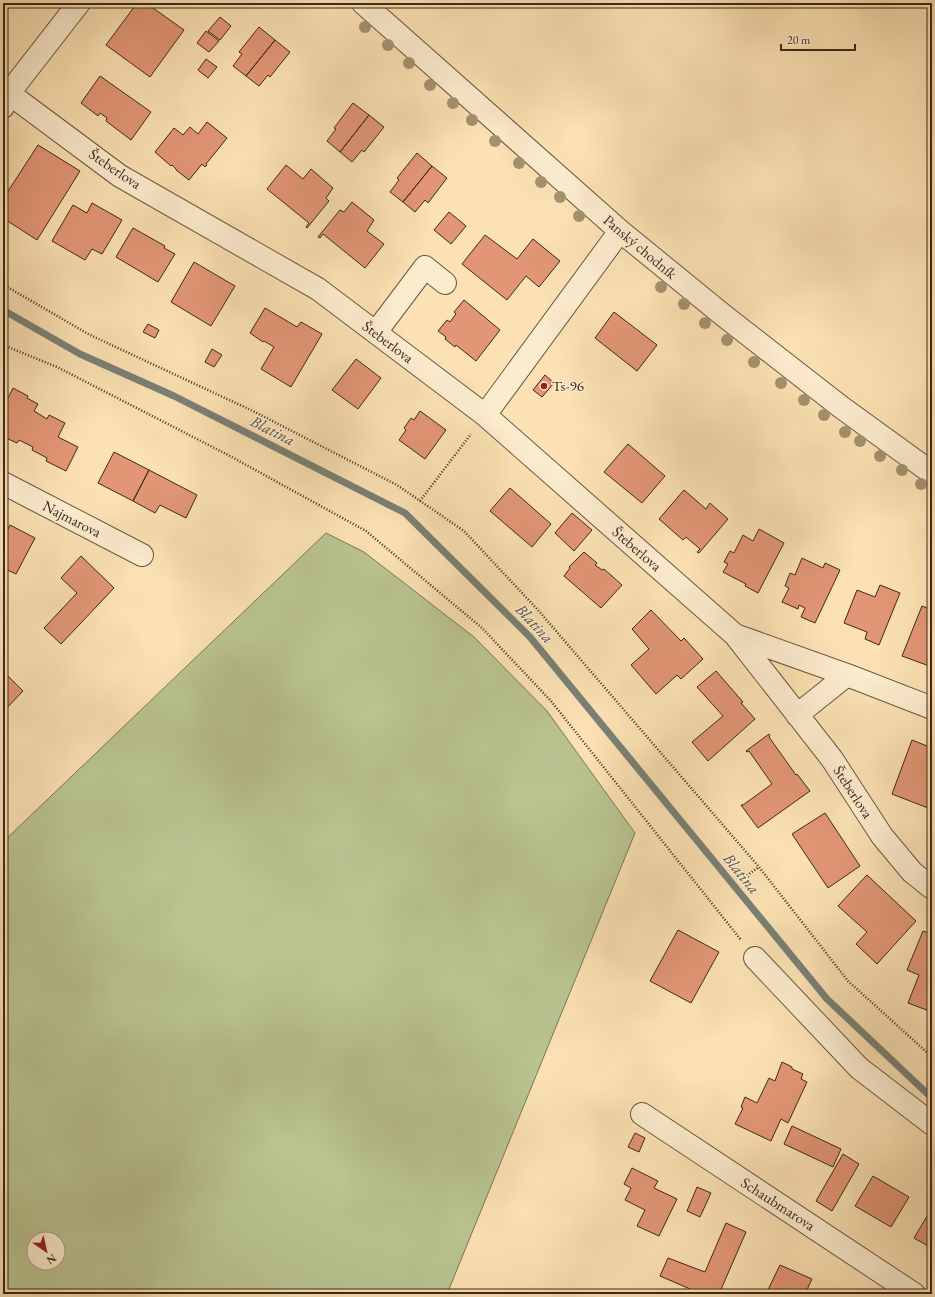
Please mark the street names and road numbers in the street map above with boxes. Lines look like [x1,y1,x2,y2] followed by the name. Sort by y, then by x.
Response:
[85,144,145,193] street label: Šteberlova
[600,210,682,284] street label: Panský chodník
[359,316,418,367] street label: Šteberlova
[40,496,105,541] street label: Najmarova
[609,522,666,575] street label: Šteberlova
[829,762,878,822] street label: Šteberlova
[738,1173,819,1235] street label: Schaubmarova

